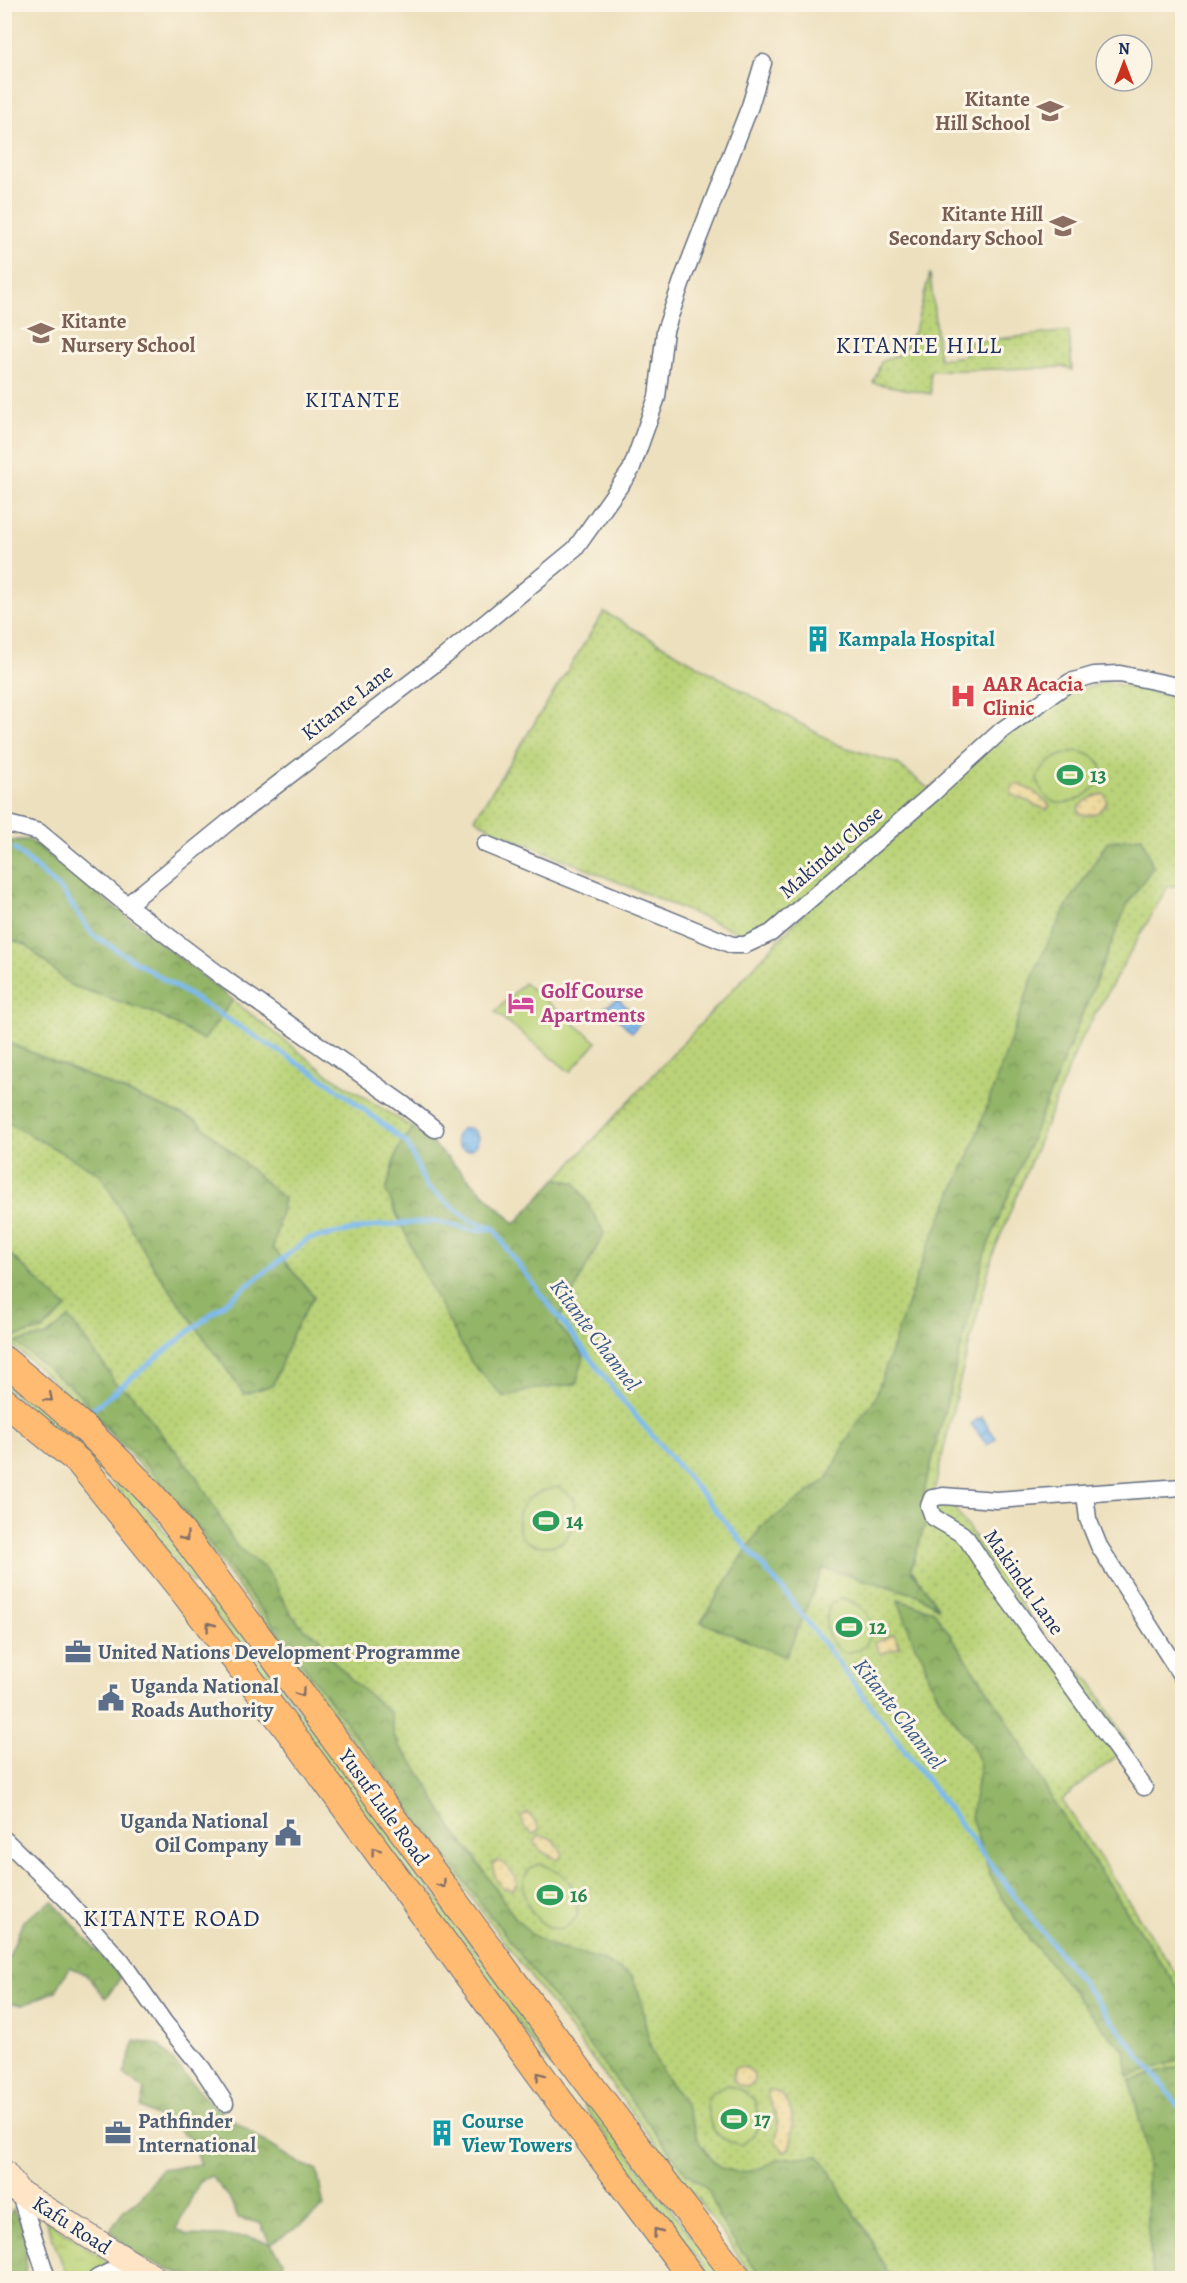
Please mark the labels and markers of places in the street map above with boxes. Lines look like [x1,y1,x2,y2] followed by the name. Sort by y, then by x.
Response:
[935,85,1030,137] place label: Kitante Hill School
[1035,96,1065,126] school or university icon: Kitante Hill School
[889,200,1043,252] place label: Kitante Hill Secondary School
[1048,211,1078,241] school or university icon: Kitante Hill Secondary School
[61,307,196,359] place label: Kitante Nursery School
[26,318,56,348] school or university icon: Kitante Nursery School
[803,624,833,654] building icon: Kampala Hospital
[838,625,995,653] place label: Kampala Hospital
[982,670,1084,722] place label: AAR Acacia Clinic
[948,681,978,711] hospital icon: AAR Acacia Clinic
[1055,760,1085,790] sports icon: 13
[1090,761,1107,789] place label: 13
[540,977,645,1029] place label: Golf Course Apartments
[506,988,536,1018] hotel icon: Golf Course Apartments
[531,1506,561,1536] sports icon: 14
[566,1507,584,1535] place label: 14
[834,1612,864,1642] sports icon: 12
[869,1613,887,1641] place label: 12
[63,1637,93,1667] office icon: United Nations Development Programme
[98,1638,461,1666] place label: United Nations Development Programme
[131,1672,279,1724] place label: Uganda National Roads Authority
[96,1683,126,1713] public building icon: Uganda National Roads Authority
[120,1807,269,1859] place label: Uganda National Oil Company
[273,1818,303,1848] public building icon: Uganda National Oil Company
[535,1880,565,1910] sports icon: 16
[570,1881,588,1909] place label: 16
[719,2104,749,2134] sports icon: 17
[754,2105,771,2133] place label: 17
[138,2107,256,2159] place label: Pathfinder International
[461,2107,573,2159] place label: Course View Towers
[103,2118,133,2148] office icon: Pathfinder International
[427,2118,457,2148] building icon: Course View Towers

